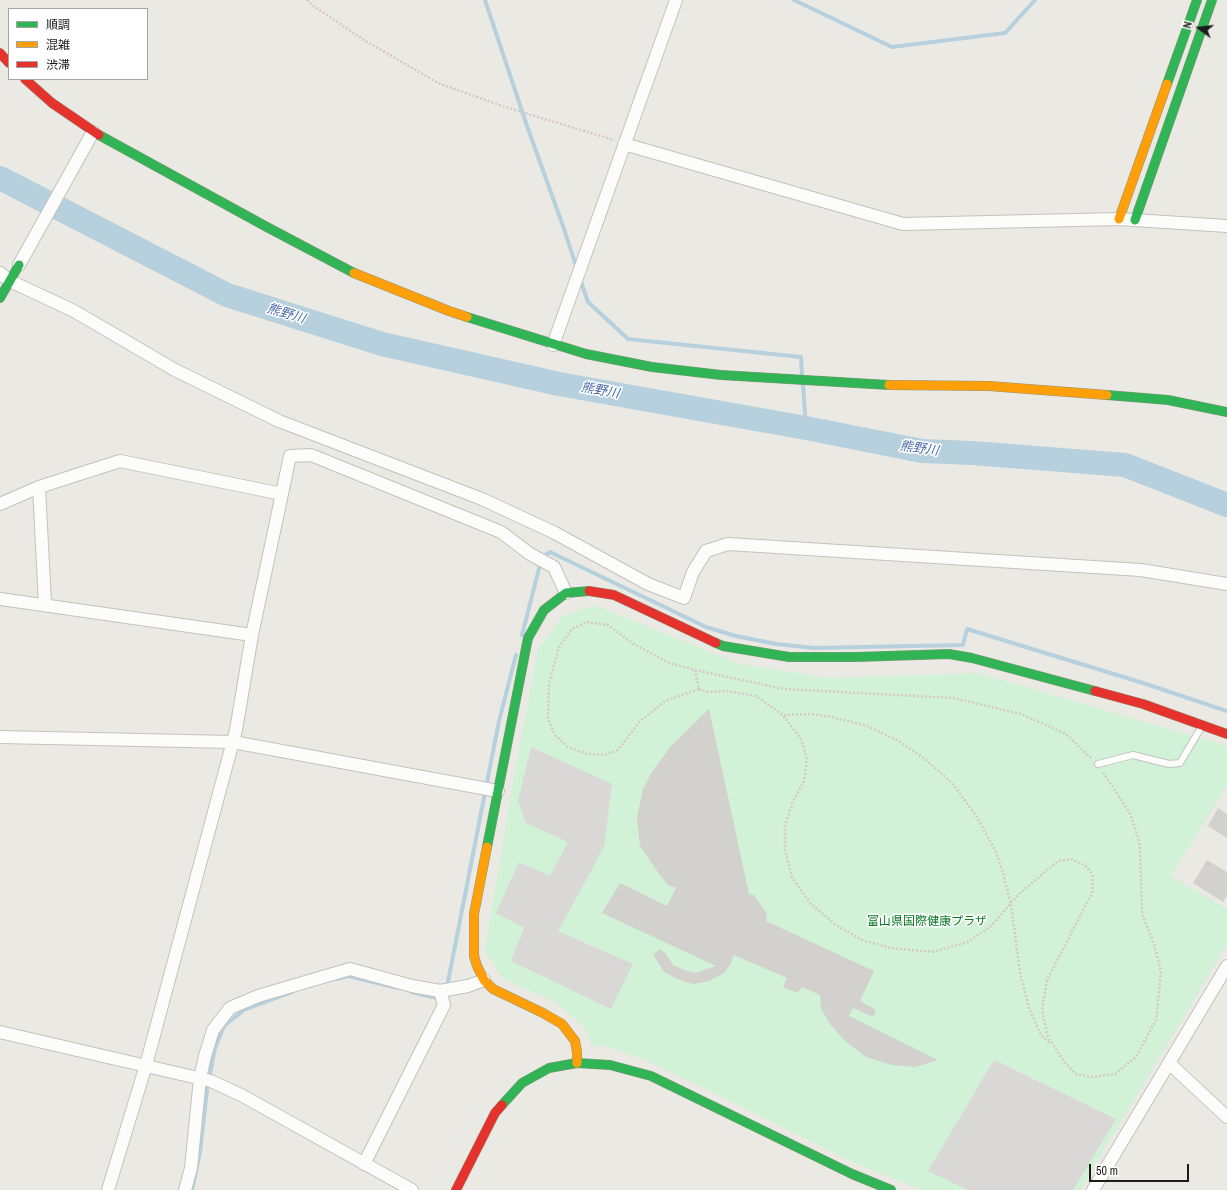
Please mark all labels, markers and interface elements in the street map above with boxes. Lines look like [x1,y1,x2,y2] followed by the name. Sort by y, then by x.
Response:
[8,8,148,80] legend
[1179,8,1219,48] north arrow
[46,17,70,33] text: 順調
[1180,20,1195,30] text: N
[46,37,70,53] text: 混雑
[46,57,70,73] text: 渋滞
[265,301,307,327] water label: 熊野川
[579,380,621,402] water label: 熊野川
[899,439,939,459] water label: 熊野川
[867,915,987,929] park label: 富山県国際健康プラザ
[1091,1156,1191,1182] scale bar
[1096,1163,1118,1179] text: 50 m

